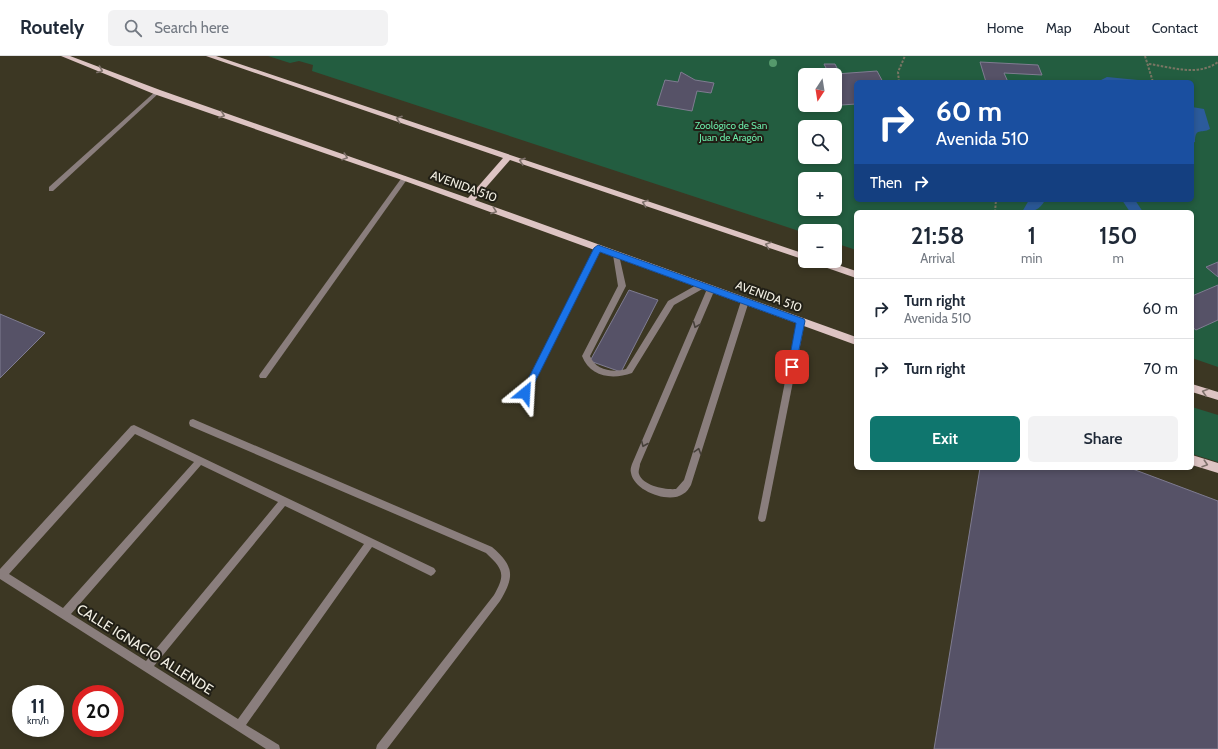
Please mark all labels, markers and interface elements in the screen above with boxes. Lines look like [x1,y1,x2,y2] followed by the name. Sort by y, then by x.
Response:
[108,10,388,46] search box
[20,16,84,39] text: Routely
[122,17,144,39] icon: search
[154,19,229,37] text: Search here
[987,19,1024,37] text: Home
[1046,19,1071,37] text: Map
[1093,19,1130,37] text: About
[1152,19,1198,37] text: Contact
[97,65,104,73] one-way arrow
[798,68,842,112] north arrow
[798,68,842,268] map controls
[936,94,1002,128] text: 60 m
[870,96,922,148] icon: right
[219,110,226,118] one-way arrow
[395,116,402,124] one-way arrow
[695,119,768,144] park label: Zoológico de San Juan de Aragón
[798,120,842,164] button: search
[936,128,1029,150] text: Avenida 510
[341,153,348,161] one-way arrow
[519,157,526,166] one-way arrow
[429,167,499,205] street label: AVENIDA 510
[798,172,842,216] button: +
[910,172,932,194] icon: right
[870,174,902,192] text: Then
[642,199,649,208] one-way arrow
[490,206,497,214] one-way arrow
[911,221,964,250] text: 21:58
[1028,221,1036,250] text: 1
[1099,221,1137,250] text: 150
[798,224,842,268] button: −
[765,241,772,249] one-way arrow
[920,250,955,266] text: Arrival
[1021,250,1042,266] text: min
[1113,250,1124,266] text: m
[734,277,804,315] street label: AVENIDA 510
[904,292,965,310] text: Turn right
[870,298,892,320] icon: right
[1142,300,1178,318] text: 60 m
[904,310,971,326] text: Avenida 510
[693,320,701,328] one-way arrow
[775,350,809,384] pin
[781,356,803,378] icon: arrive
[870,358,892,380] icon: right
[904,360,965,378] text: Turn right
[1144,360,1178,378] text: 70 m
[504,372,546,414] position arrow
[1202,388,1209,397] one-way arrow
[870,416,1020,462] button: Exit
[1028,416,1178,462] button: Share
[641,440,649,447] one-way arrow
[693,448,702,455] one-way arrow
[1201,459,1208,468] one-way arrow
[73,600,217,699] street label: CALLE IGNACIO ALLENDE
[72,685,124,737] speed limit sign: 20
[31,694,45,718] text: 11
[27,714,49,727] text: km/h

